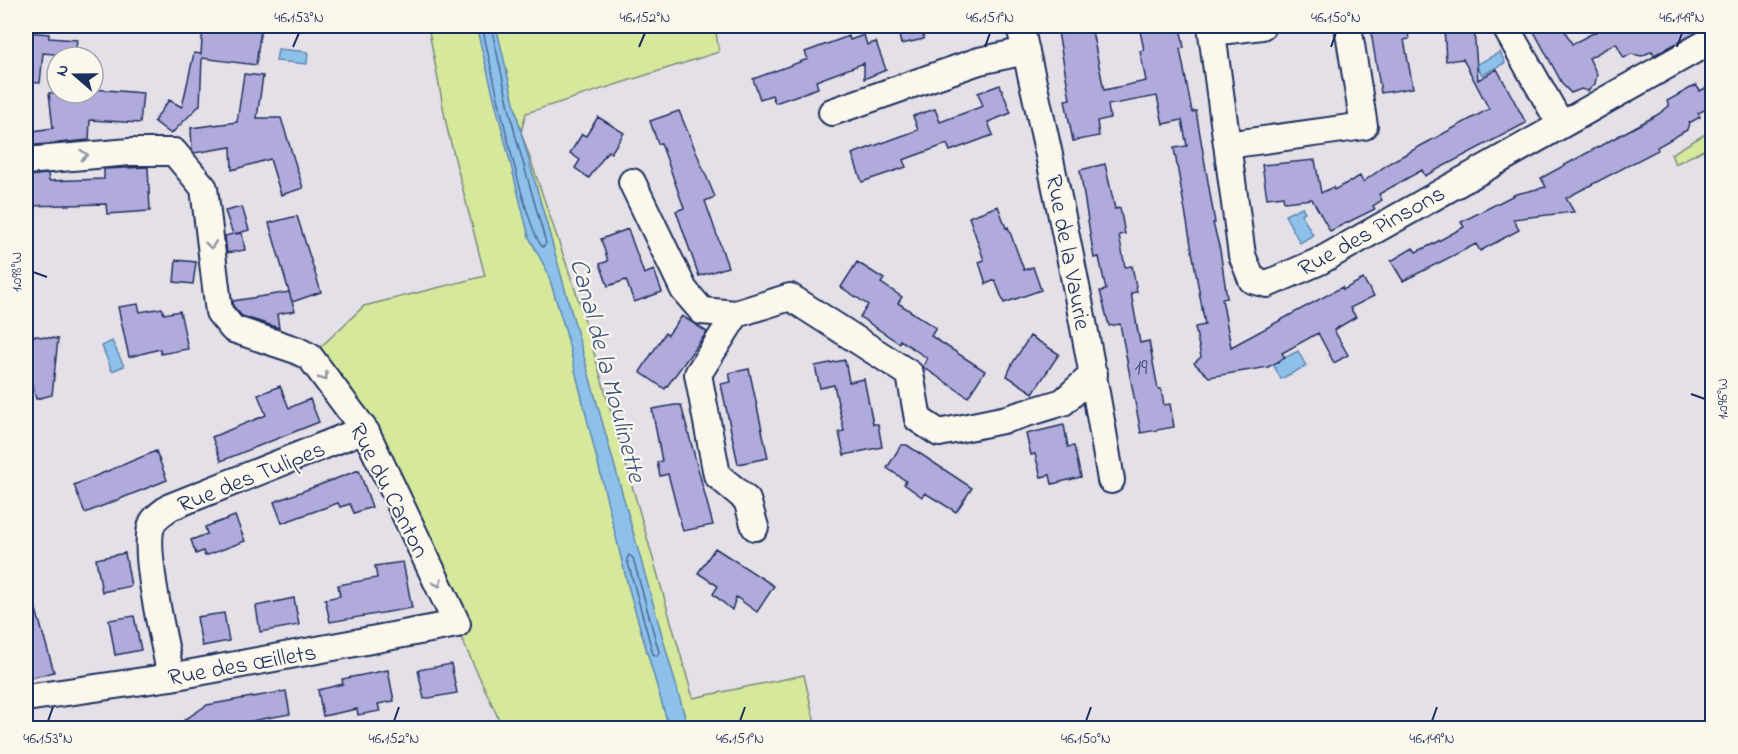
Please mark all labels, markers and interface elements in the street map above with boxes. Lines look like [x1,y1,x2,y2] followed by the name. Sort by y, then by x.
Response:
[274,7,324,29] text: 46.153°N
[620,7,670,29] text: 46.152°N
[966,7,1014,29] text: 46.151°N
[1311,7,1361,29] text: 46.150°N
[1659,7,1705,29] text: 46.149°N
[45,45,105,105] north arrow
[50,61,76,80] text: N
[79,149,88,162] one-way arrow
[1034,172,1099,333] street label: Rue de la Vaurie
[1292,177,1452,287] street label: Rue des Pinsons
[204,241,217,250] one-way arrow
[6,252,28,292] text: 1.098°W
[558,255,655,488] water label: Canal de la Moulinette
[1135,354,1148,384] house number: 19
[316,370,327,381] one-way arrow
[1712,378,1734,420] text: 1.096°W
[339,418,437,565] street label: Rue du Canton
[173,433,331,524] street label: Rue des Tulipes
[430,577,442,588] one-way arrow
[166,636,319,697] street label: Rue des Œillets
[23,728,73,750] text: 46.153°N
[369,728,419,750] text: 46.152°N
[716,728,764,750] text: 46.151°N
[1061,728,1111,750] text: 46.150°N
[1409,728,1455,750] text: 46.149°N

